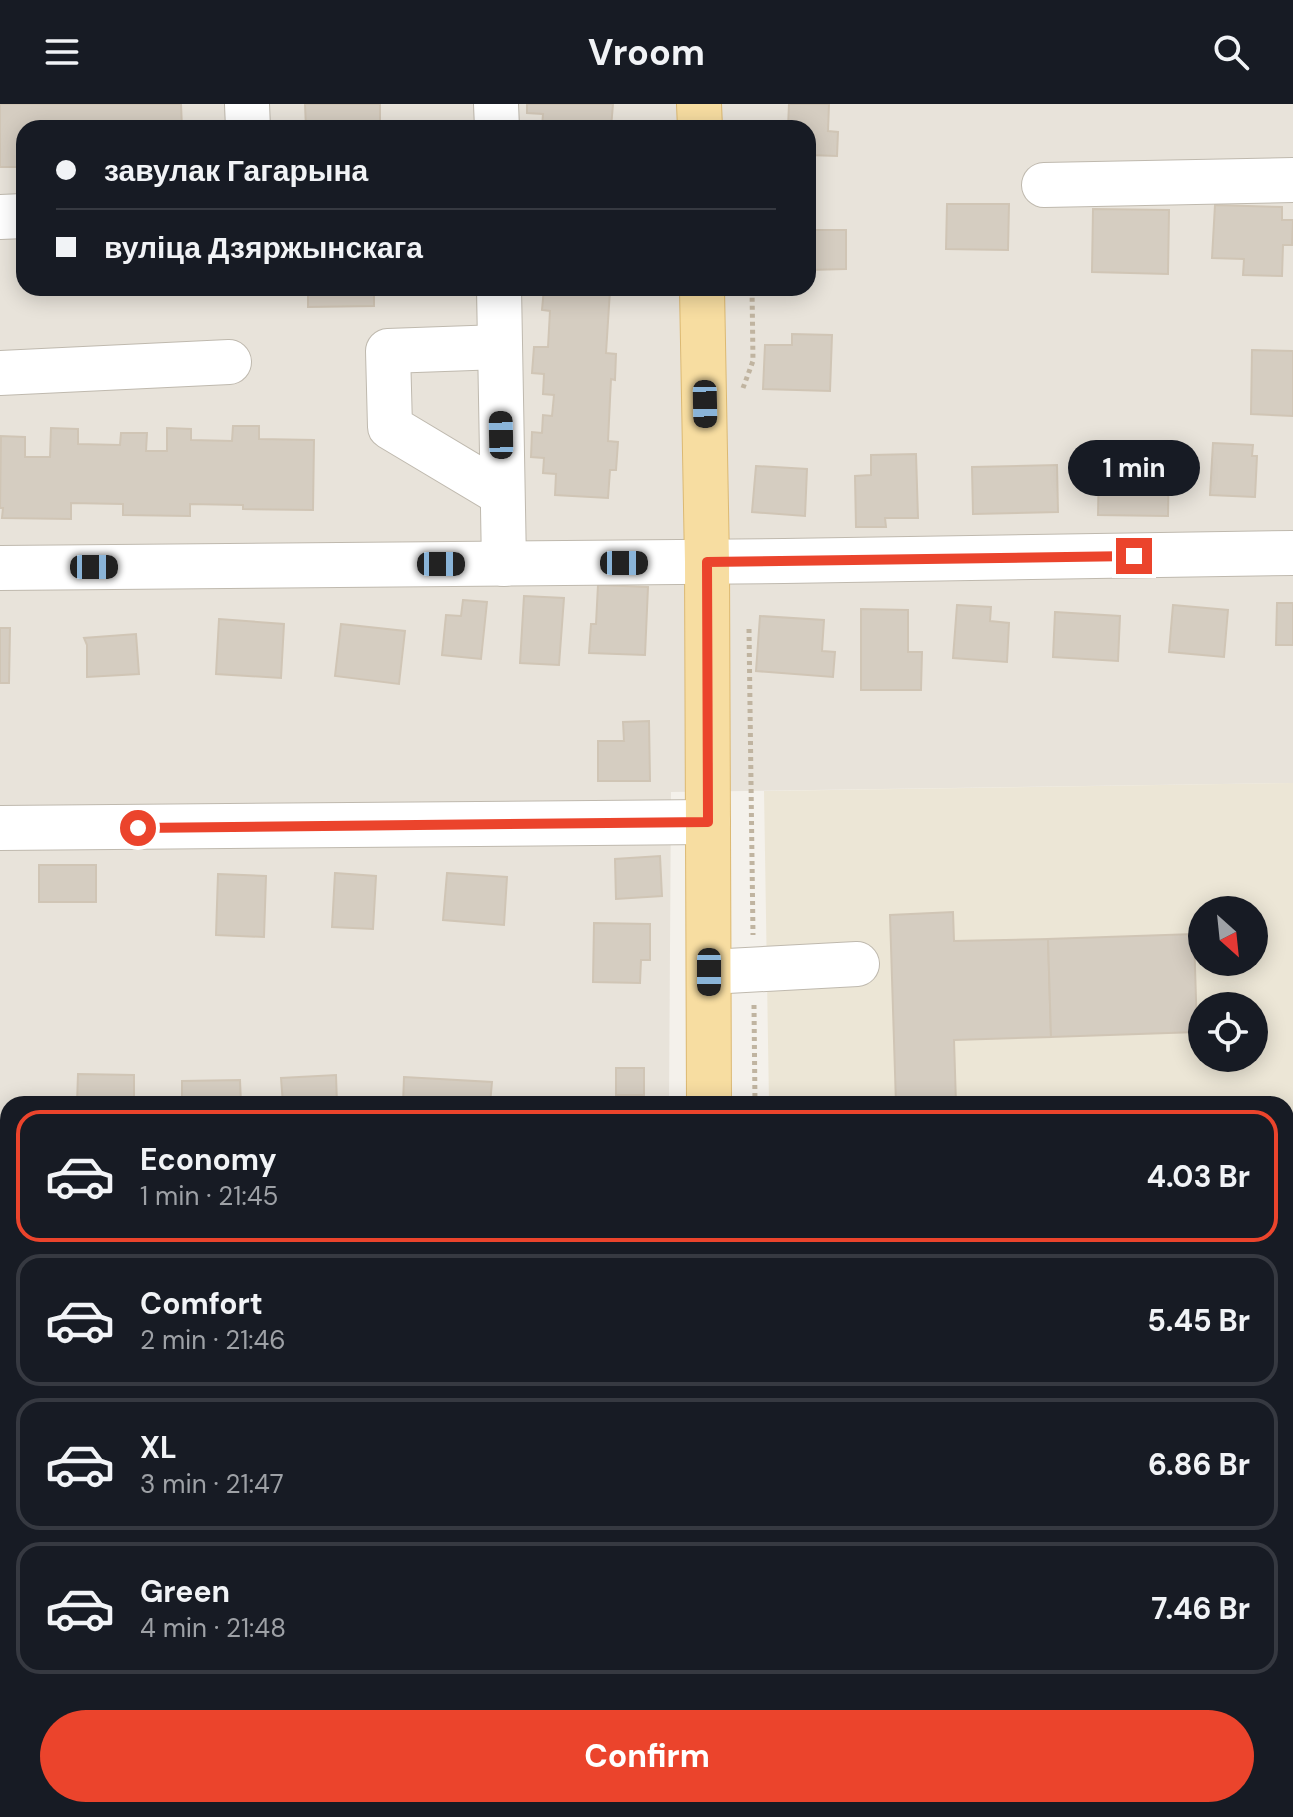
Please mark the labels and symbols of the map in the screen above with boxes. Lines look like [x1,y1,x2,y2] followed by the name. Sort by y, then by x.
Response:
[693,380,717,428] car
[489,411,513,459] car
[1068,440,1200,496] callout: 1 min
[1116,538,1152,574] route end
[600,551,648,575] car
[417,552,465,576] car
[70,555,118,579] car
[120,810,156,846] route start
[1188,896,1268,976] north arrow
[697,948,721,996] car

